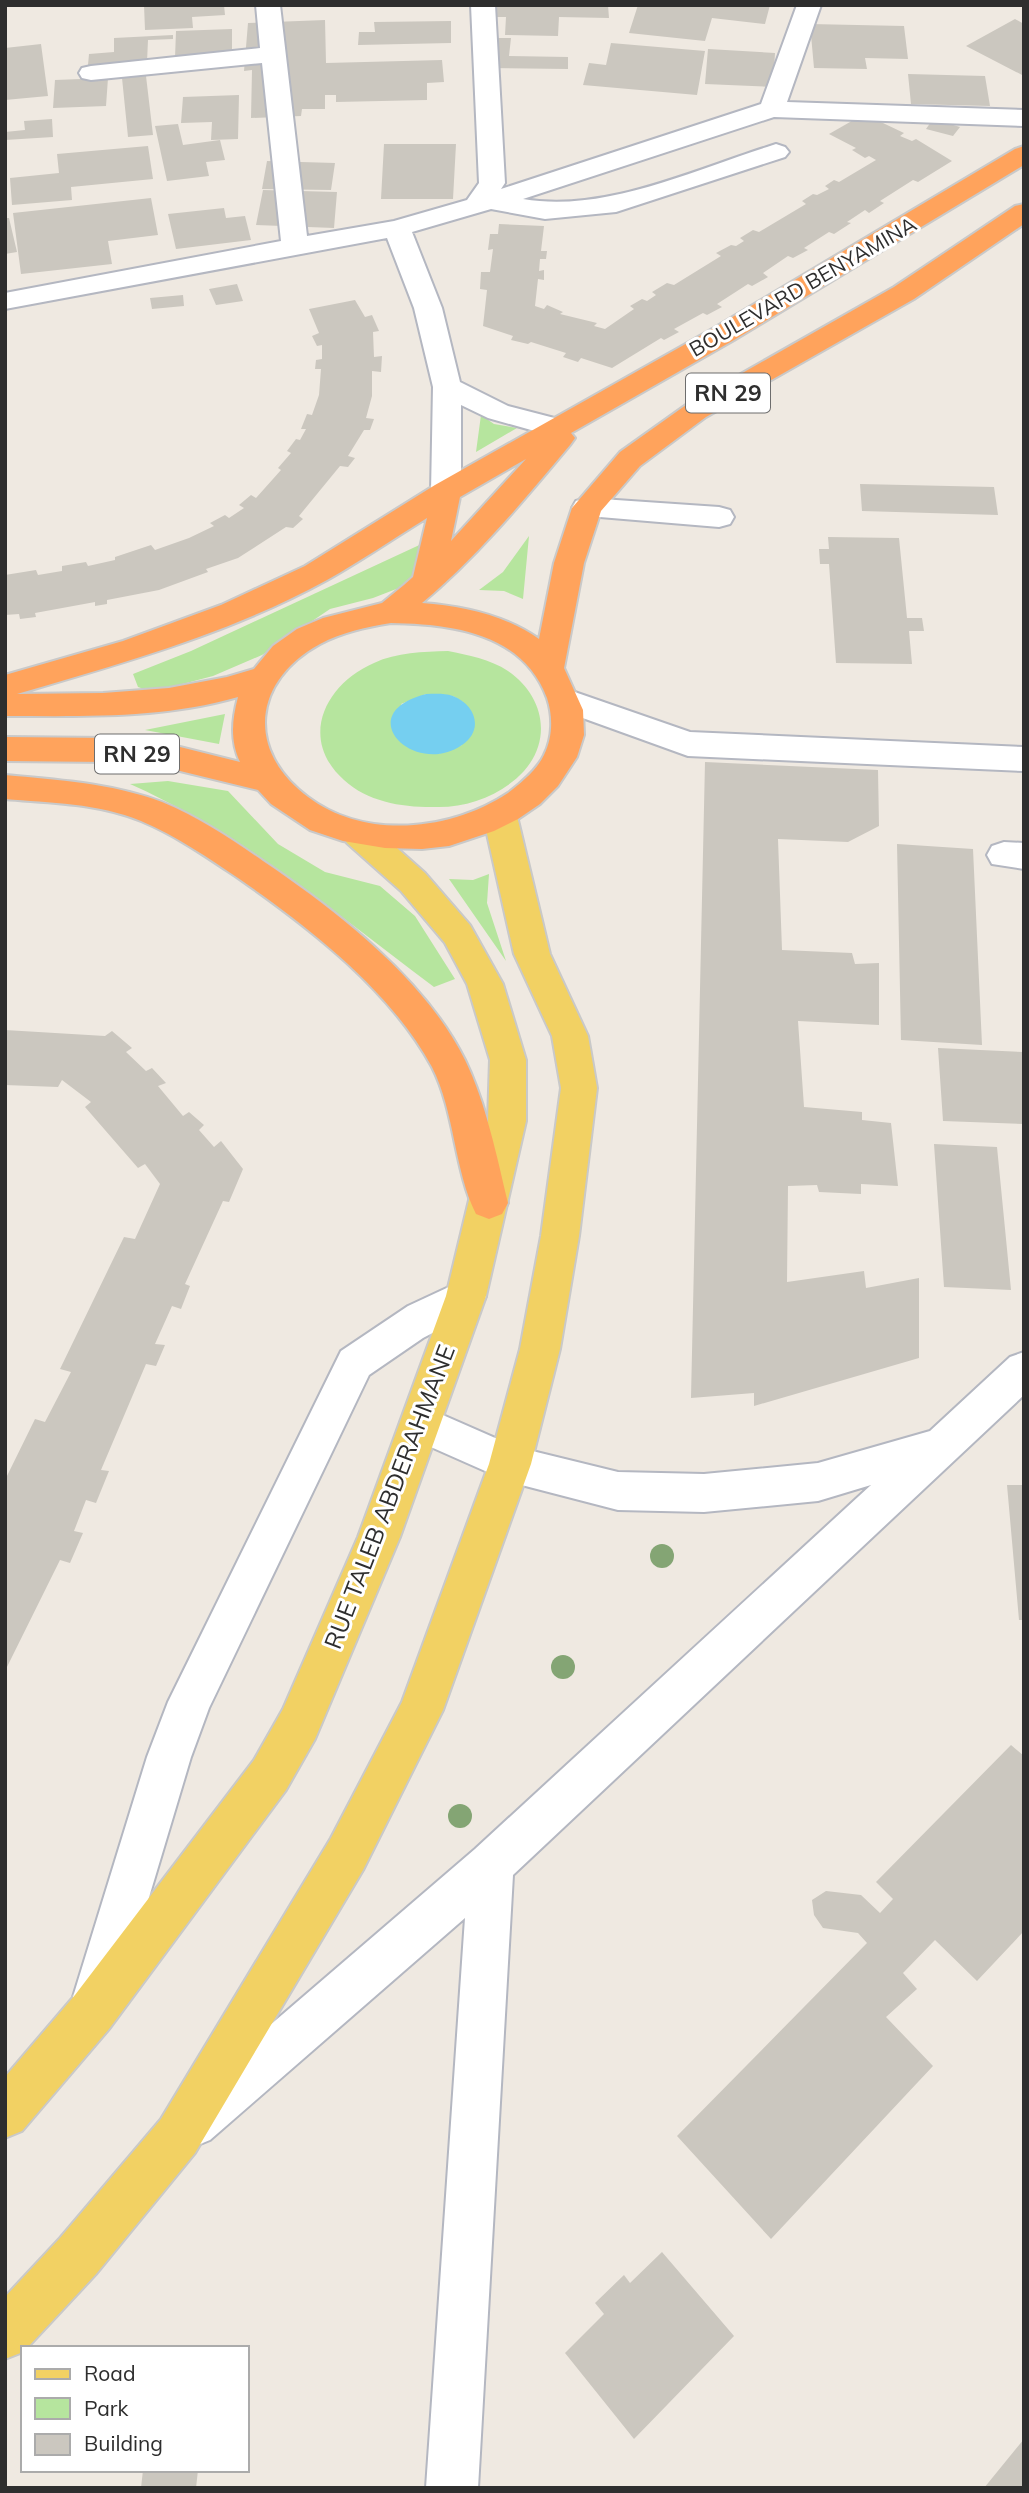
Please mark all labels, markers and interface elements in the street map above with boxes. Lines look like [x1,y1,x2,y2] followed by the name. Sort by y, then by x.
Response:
[684,210,921,362] street label: BOULEVARD BENYAMINA
[686,374,770,412] road number: RN 29
[95,734,179,774] road number: RN 29
[317,1340,461,1653] street label: RUE TALEB ABDERAHMANE
[21,2346,248,2472] legend
[84,2360,135,2386] text: Road
[84,2395,128,2421] text: Park
[84,2430,163,2456] text: Building

